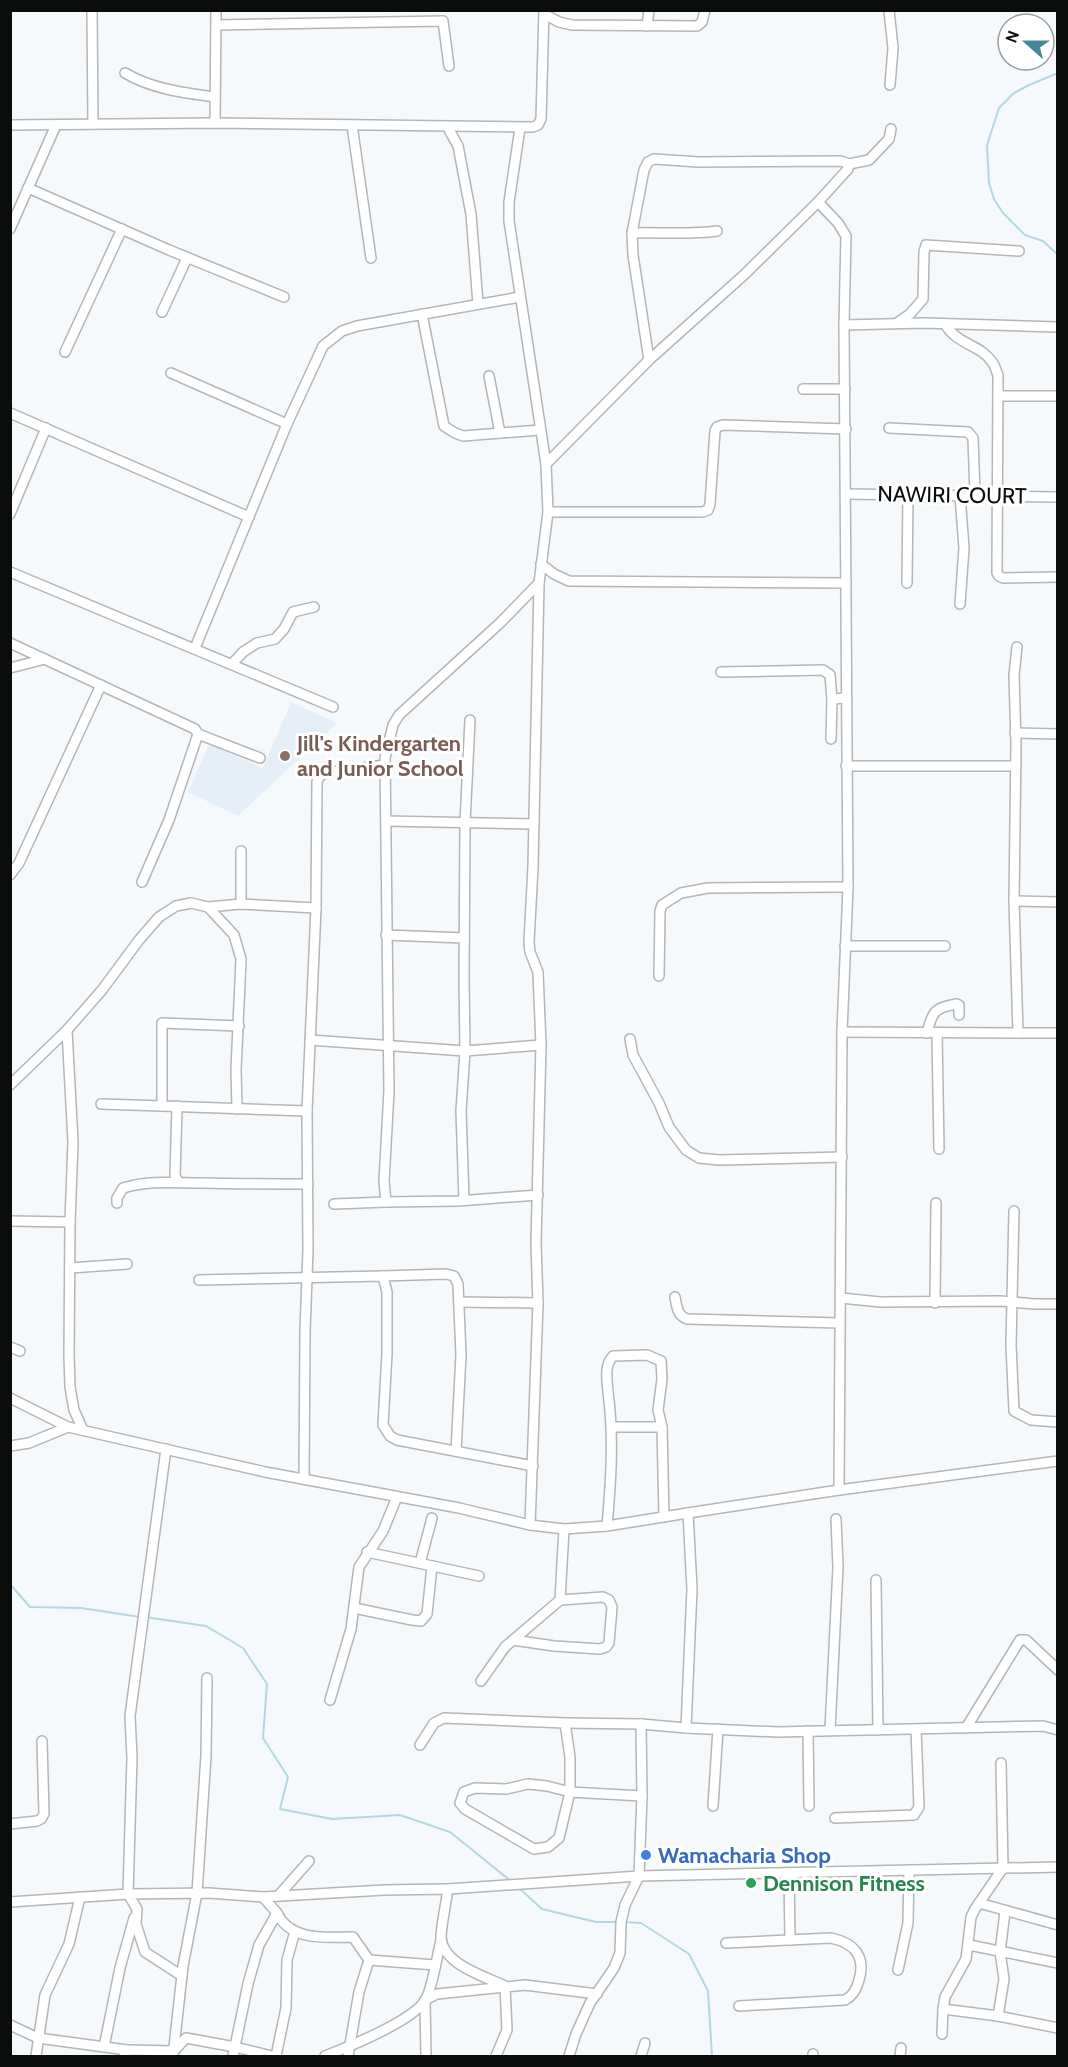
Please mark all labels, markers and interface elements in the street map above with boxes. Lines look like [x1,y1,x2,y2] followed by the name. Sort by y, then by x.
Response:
[996,12,1056,72] north arrow
[1002,28,1023,45] text: N
[877,480,1027,510] street label: NAWIRI COURT
[296,730,464,782] place label: Jill's Kindergarten and Junior School
[278,749,292,763] marker: Jill's Kindergarten and Junior School
[658,1842,831,1869] place label: Wamacharia Shop
[639,1848,653,1862] marker: Wamacharia Shop
[763,1870,925,1897] place label: Dennison Fitness
[744,1876,758,1890] marker: Dennison Fitness

